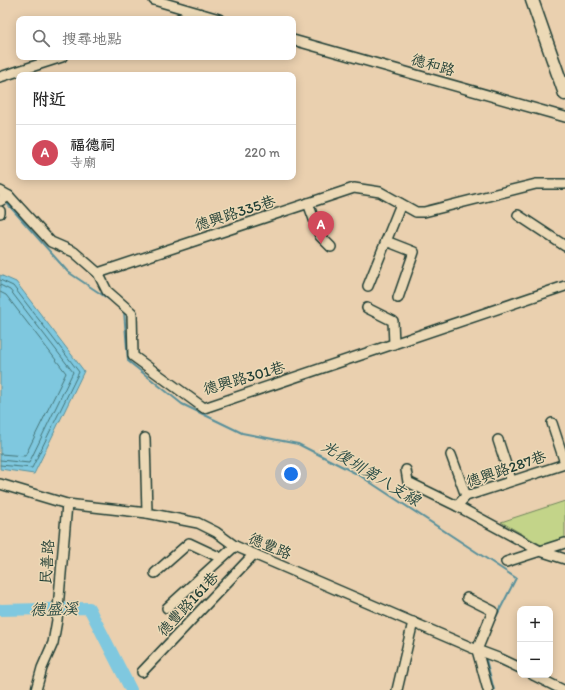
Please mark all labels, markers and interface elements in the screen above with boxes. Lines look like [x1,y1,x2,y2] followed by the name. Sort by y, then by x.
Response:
[16,16,296,60] search box
[30,27,52,49] icon: search
[62,30,122,48] text: 搜尋地點
[409,50,457,80] street label: 德和路
[32,89,66,109] text: 附近
[70,136,115,154] text: 福德祠
[41,145,49,160] text: A
[244,145,280,160] text: 220 m
[70,155,96,170] text: 寺廟
[192,191,278,235] street label: 德興路335巷
[308,211,334,244] pin: A
[201,358,287,398] street label: 德興路301巷
[318,436,425,510] water label: 光復圳第八支線
[464,447,548,491] street label: 德興路287巷
[281,464,301,484] your location
[246,529,294,563] street label: 德豐路
[36,539,58,585] street label: 民善路
[154,568,222,640] street label: 德豐路161巷
[30,599,79,619] water label: 德盛溪
[517,606,553,678] map controls
[517,606,553,642] button: +
[517,642,553,678] button: −

